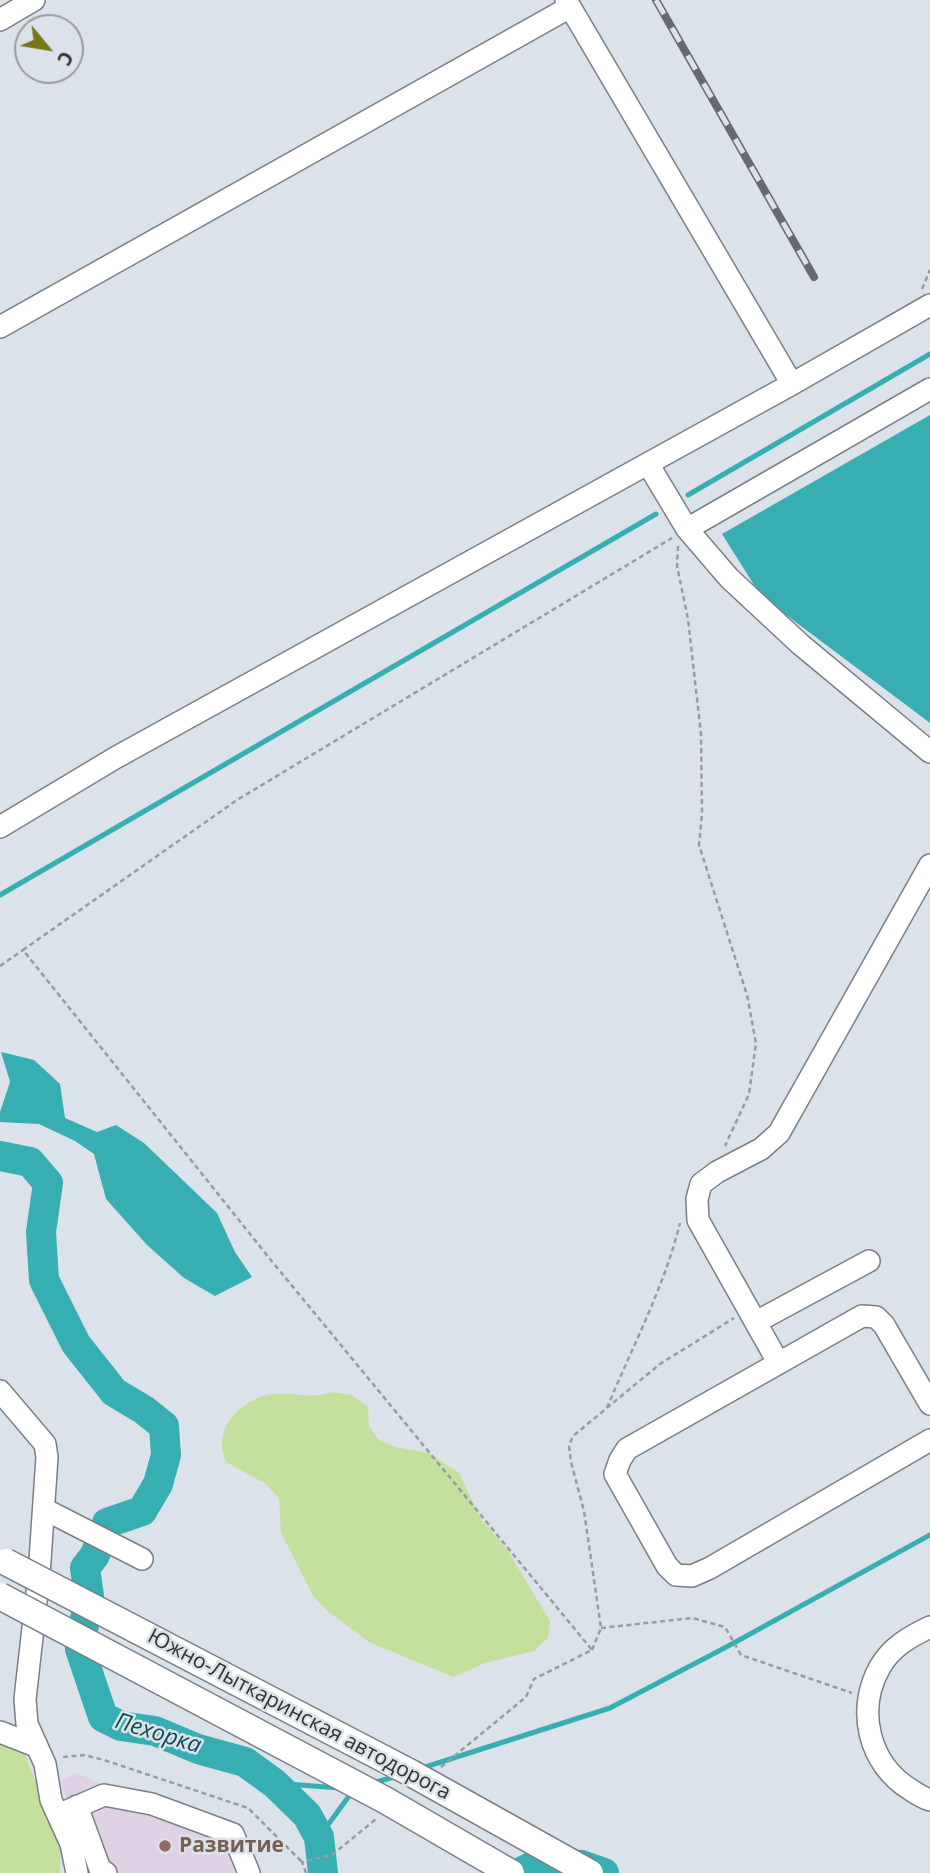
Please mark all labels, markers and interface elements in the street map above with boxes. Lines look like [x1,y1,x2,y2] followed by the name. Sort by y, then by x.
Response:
[14,14,84,84] north arrow
[51,47,80,70] text: С
[143,1624,455,1806] street label: Южно-Лыткаринская автодорога
[112,1708,204,1760] water label: Пехорка
[179,1833,284,1859] place label: Развитие
[157,1838,173,1854] marker: Развитие

